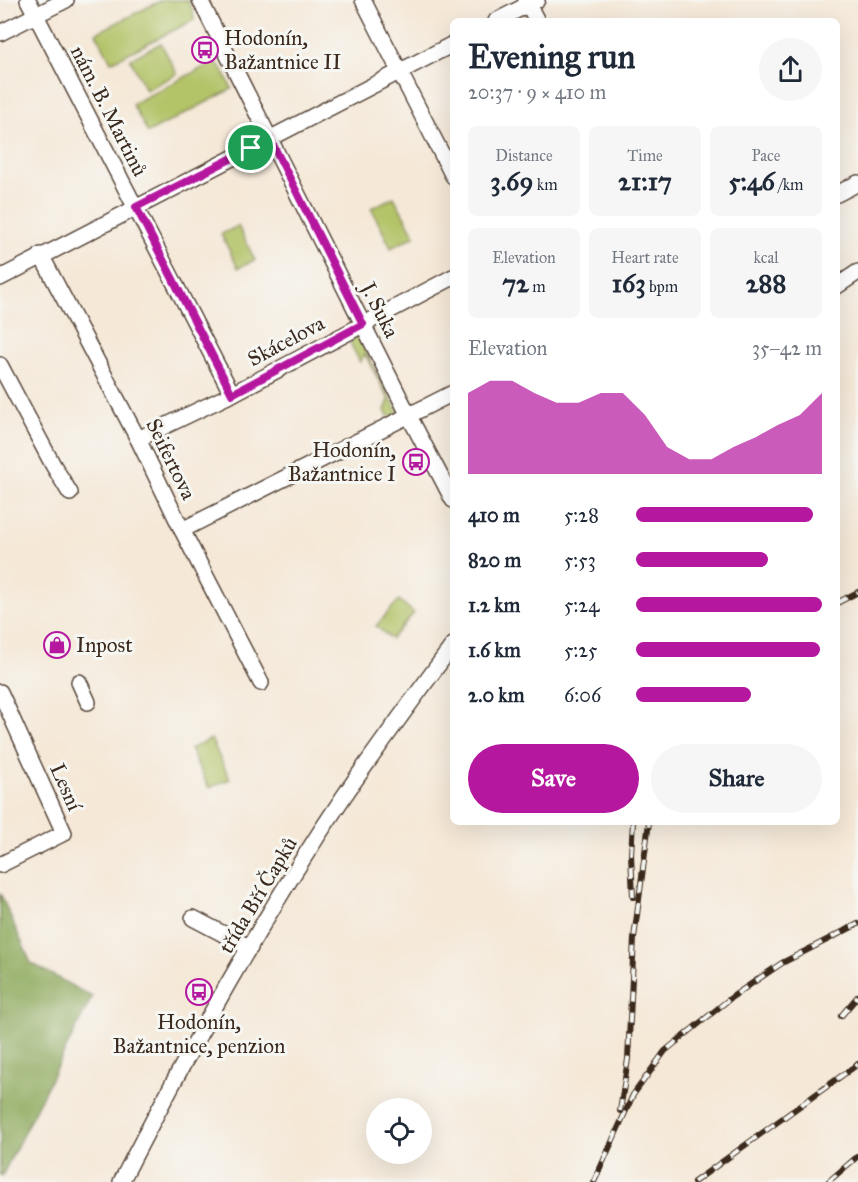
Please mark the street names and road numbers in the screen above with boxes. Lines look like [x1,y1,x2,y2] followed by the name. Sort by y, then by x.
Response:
[65,41,153,181] street label: nám. B. Martinů
[354,276,405,342] street label: J. Suka
[243,310,329,372] street label: Skácelova
[140,414,202,504] street label: Seifertova
[44,759,88,816] street label: Lesní
[213,832,303,958] street label: třída Bří Čapků

